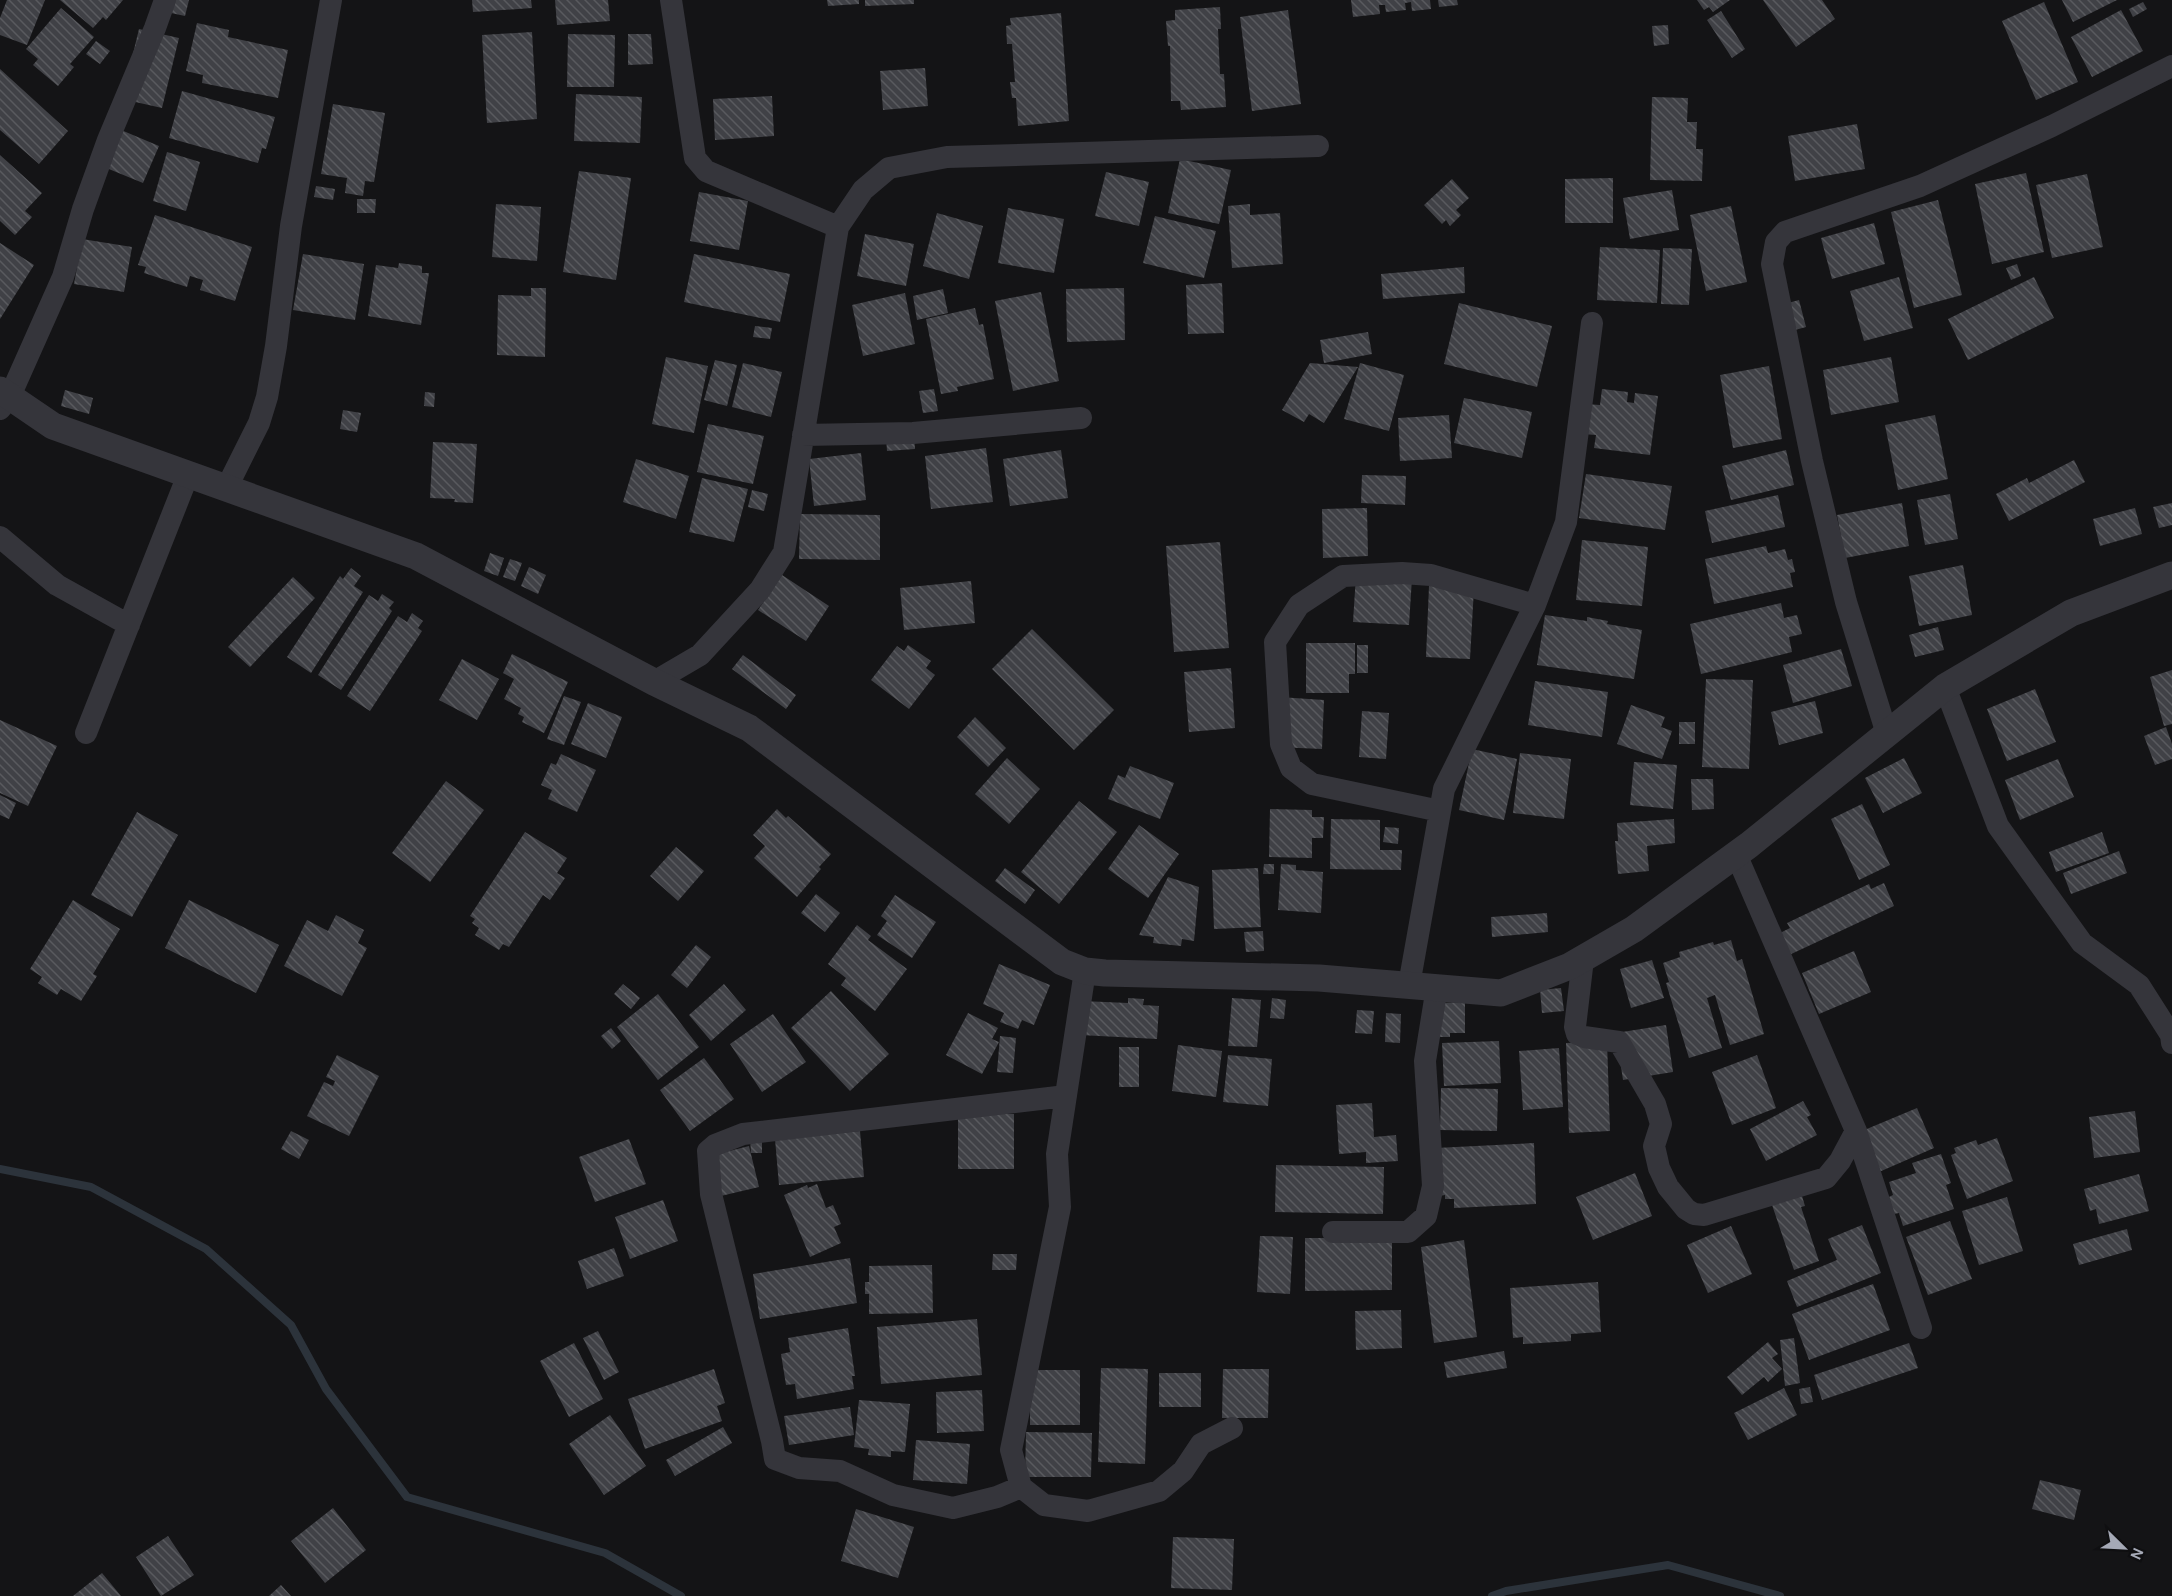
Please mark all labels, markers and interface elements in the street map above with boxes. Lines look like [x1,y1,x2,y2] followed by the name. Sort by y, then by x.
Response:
[2094,1518,2154,1578] north arrow
[2126,1545,2148,1563] text: N

